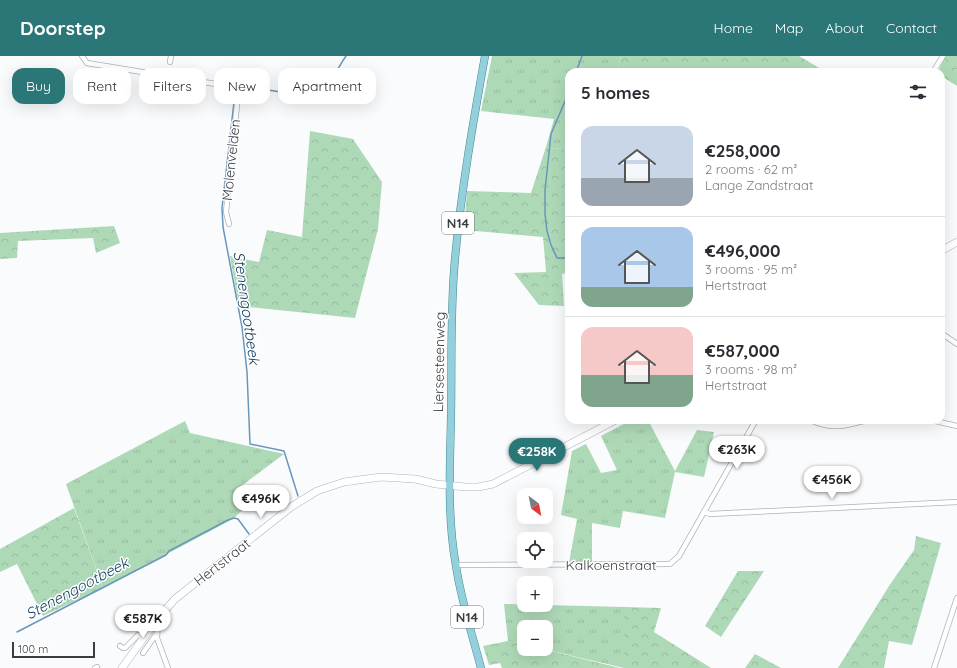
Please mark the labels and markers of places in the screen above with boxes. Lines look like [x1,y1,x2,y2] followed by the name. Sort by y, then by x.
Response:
[709,436,765,470] pin: €263K
[509,438,565,472] pin: €258K
[804,466,860,500] pin: €456K
[233,485,289,519] pin: €496K
[115,605,171,639] pin: €587K

